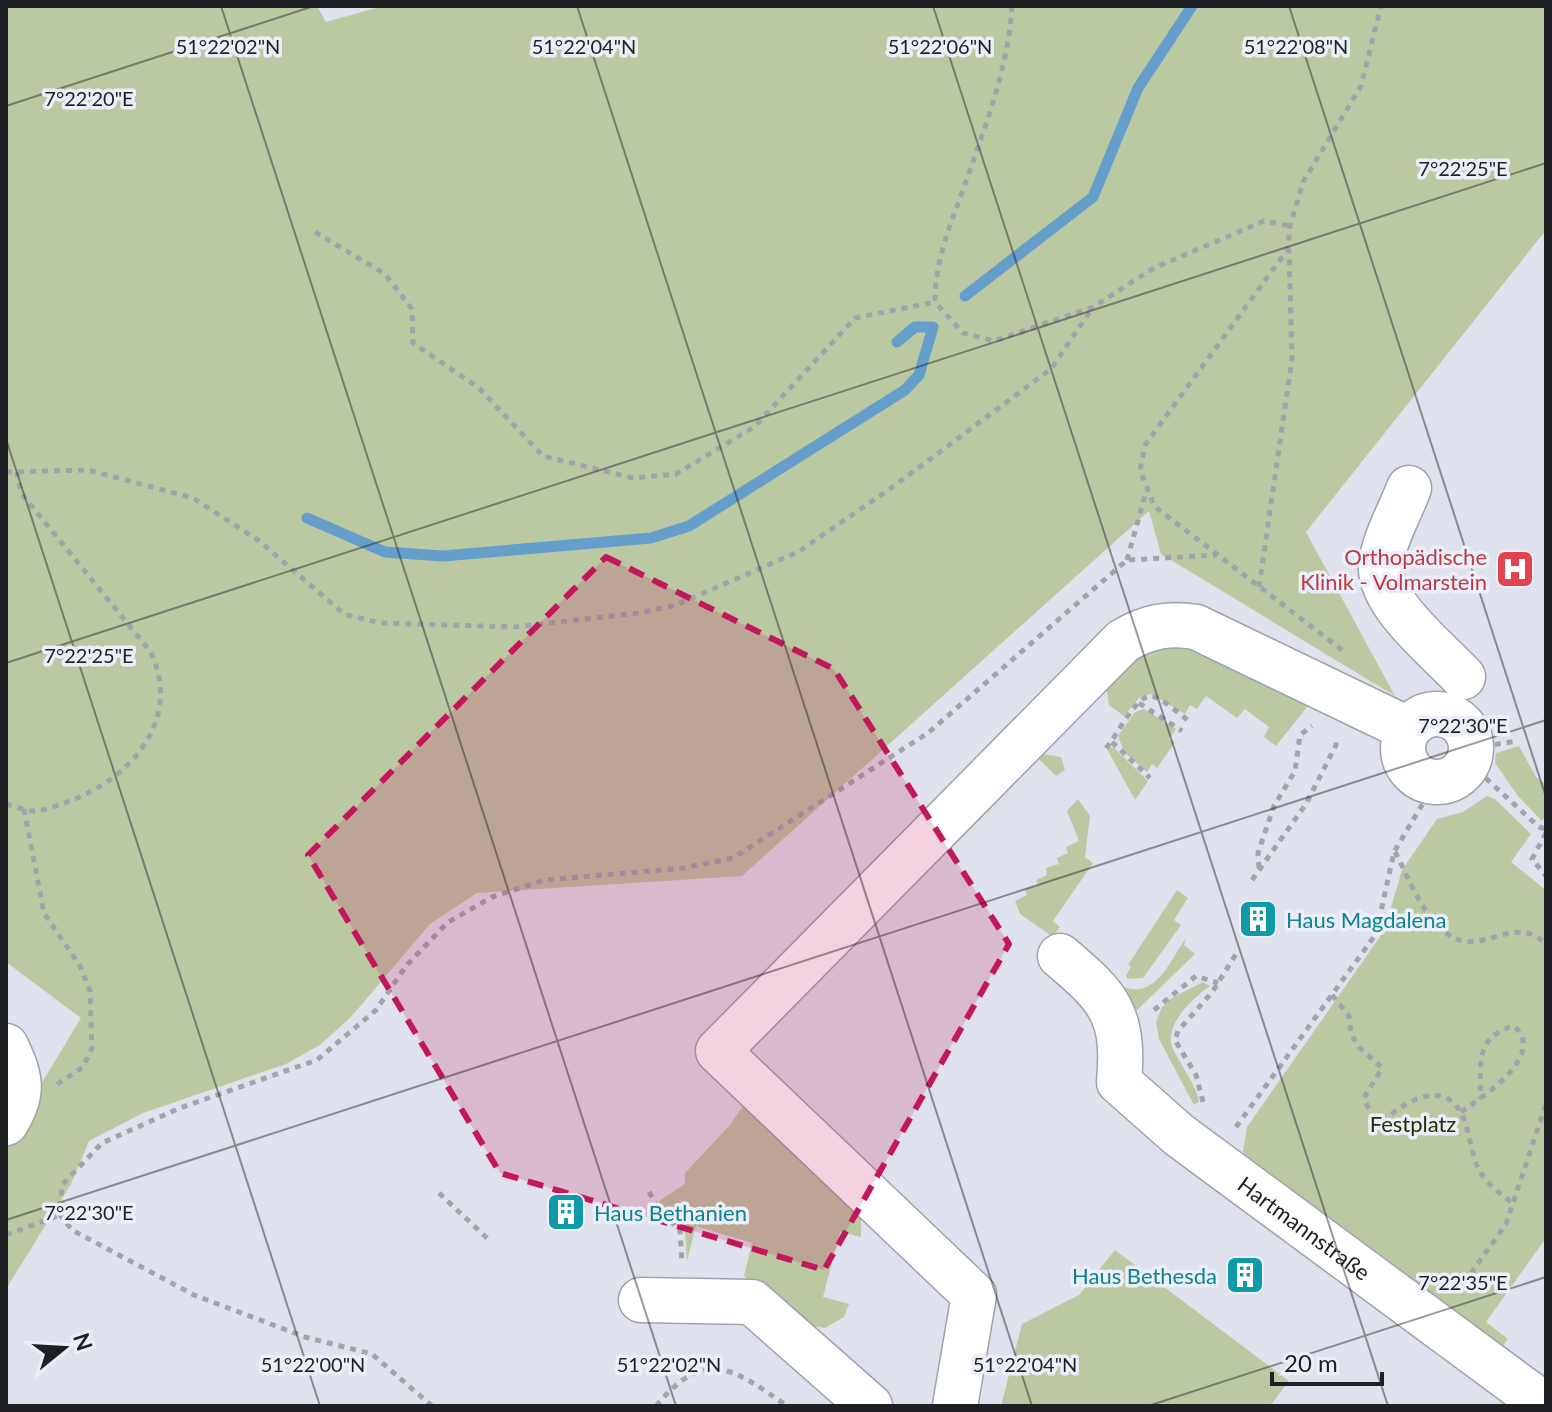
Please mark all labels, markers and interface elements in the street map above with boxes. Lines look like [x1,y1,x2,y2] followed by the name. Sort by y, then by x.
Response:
[176,34,280,58] text: 51°22'02"N
[532,34,636,58] text: 51°22'04"N
[888,34,992,58] text: 51°22'06"N
[1244,34,1348,58] text: 51°22'08"N
[44,86,134,110] text: 7°22'20"E
[1418,156,1508,180] text: 7°22'25"E
[1300,543,1487,595] place label: Orthopädische Klinik - Volmarstein
[1494,548,1536,590] hospital icon: Orthopädische Klinik - Volmarstein
[44,643,134,667] text: 7°22'25"E
[1418,713,1508,737] text: 7°22'30"E
[1237,898,1279,940] building icon: Haus Magdalena
[1286,906,1446,933] place label: Haus Magdalena
[1370,1110,1456,1137] park label: Festplatz
[1233,1170,1376,1285] street label: Hartmannstraße
[545,1191,587,1233] building icon: Haus Bethanien
[594,1199,747,1226] place label: Haus Bethanien
[44,1200,134,1224] text: 7°22'30"E
[1224,1254,1266,1296] building icon: Haus Bethesda
[1072,1262,1217,1289] place label: Haus Bethesda
[1418,1270,1508,1294] text: 7°22'35"E
[24,1308,104,1388] north arrow
[68,1329,99,1354] text: N
[1272,1336,1382,1386] scale bar
[1284,1348,1338,1377] text: 20 m
[261,1352,365,1376] text: 51°22'00"N
[617,1352,721,1376] text: 51°22'02"N
[973,1352,1077,1376] text: 51°22'04"N

